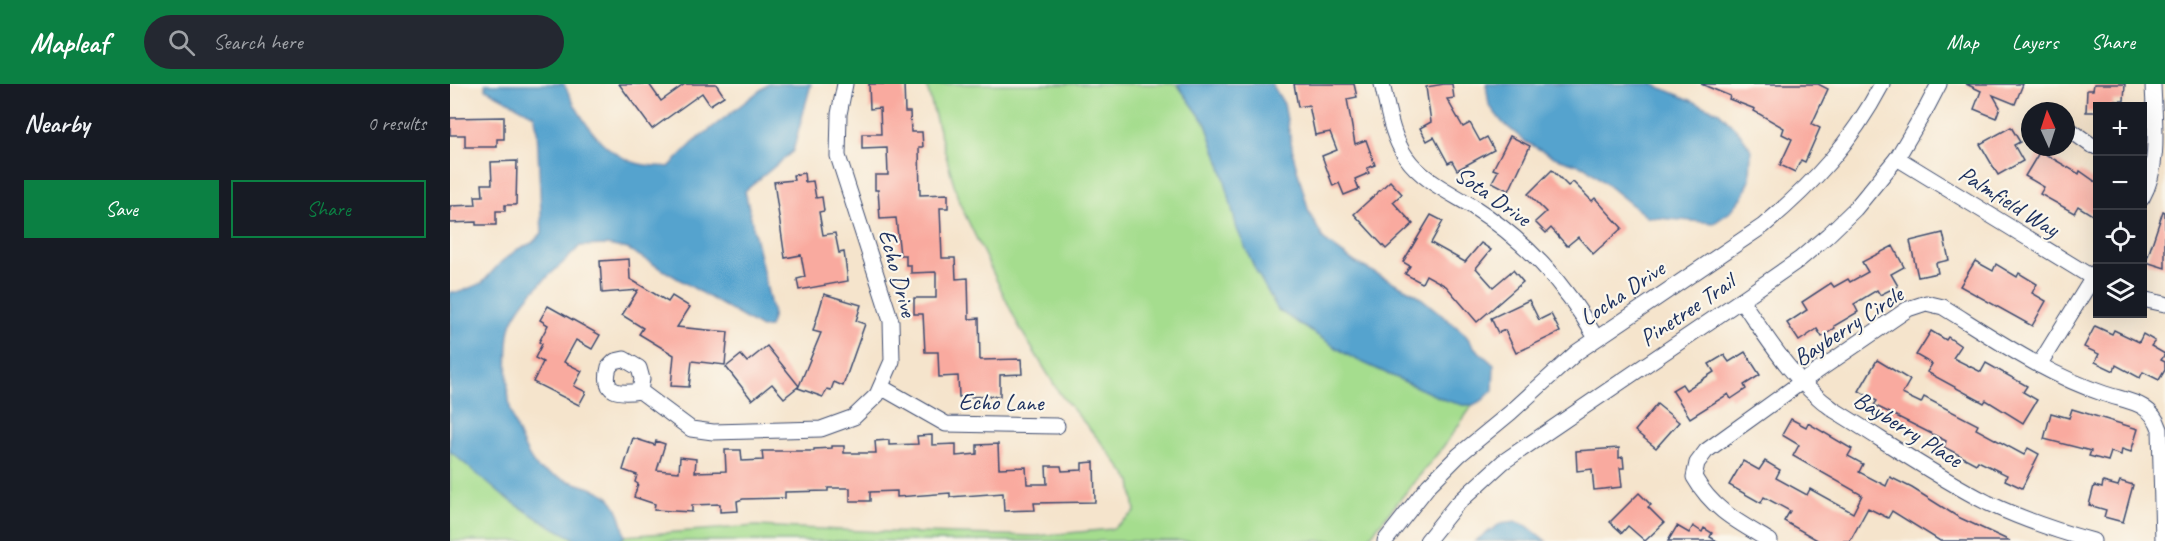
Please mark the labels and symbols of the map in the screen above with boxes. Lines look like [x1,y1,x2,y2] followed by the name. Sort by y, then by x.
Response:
[2021,102,2075,156] north arrow
[1953,158,2066,245] street label: Palmfield Way
[1449,159,1539,234] street label: Sota Drive
[872,226,925,322] street label: Echo Drive
[1574,252,1672,332] street label: Locha Drive
[1634,265,1744,353] street label: Pinetree Trail
[1787,278,1910,373] street label: Bayberry Circle
[1848,384,1970,475] street label: Bayberry Place
[958,386,1046,418] street label: Echo Lane

